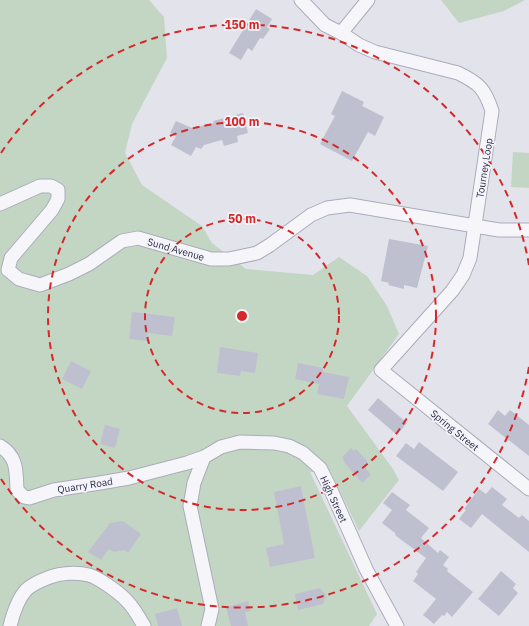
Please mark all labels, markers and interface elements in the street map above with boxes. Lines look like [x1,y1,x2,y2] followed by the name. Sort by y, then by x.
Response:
[224,17,260,32] text: 150 m
[224,114,260,129] text: 100 m
[473,137,496,199] street label: Tourney Loop
[228,211,256,226] text: 50 m
[146,235,206,264] street label: Sund Avenue
[235,309,249,323] centre of rings
[428,407,482,454] street label: Spring Street
[317,474,350,525] street label: High Street
[56,475,114,496] street label: Quarry Road

